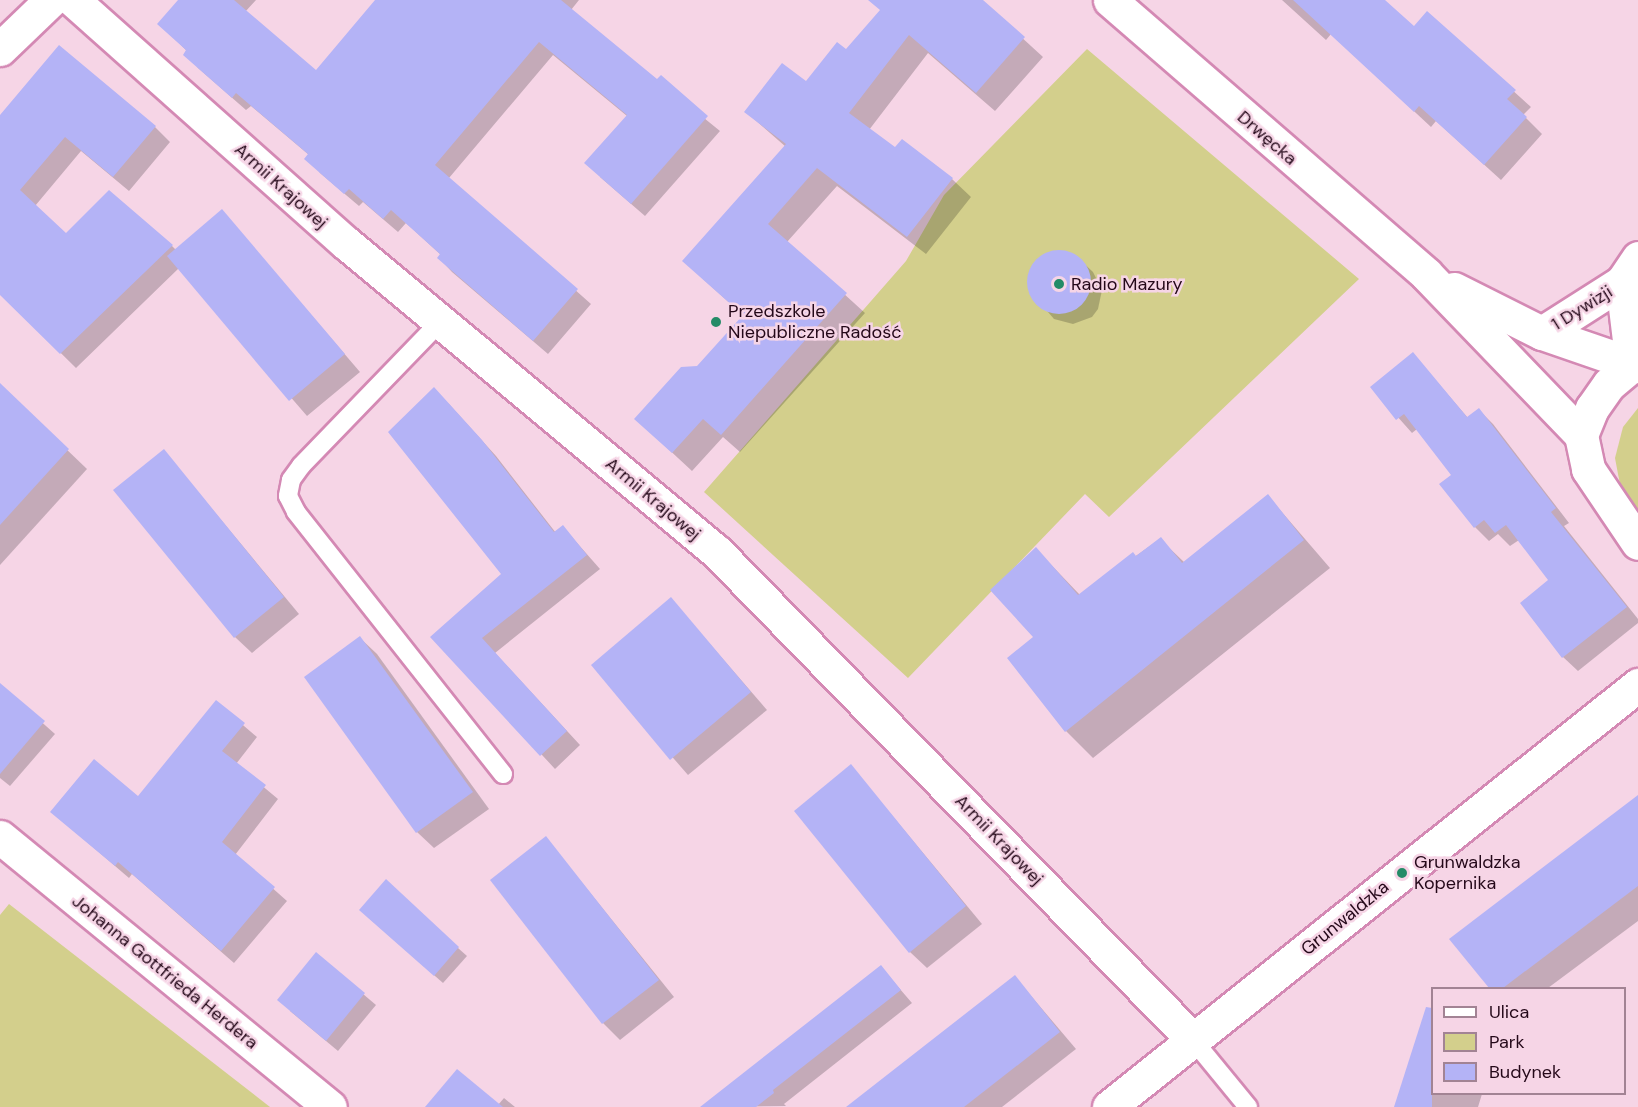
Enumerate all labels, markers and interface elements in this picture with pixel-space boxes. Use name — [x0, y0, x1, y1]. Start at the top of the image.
street label: Drwęcka — [1233, 106, 1301, 170]
street label: Armii Krajowej — [230, 139, 332, 233]
place label: Radio Mazury — [1071, 273, 1182, 295]
marker: Radio Mazury — [1052, 277, 1066, 291]
street label: 1 Dywizji — [1548, 281, 1616, 335]
place label: Przedszkole Niepubliczne Radość — [728, 301, 902, 344]
marker: Przedszkole Niepubliczne Radość — [709, 315, 723, 329]
street label: Armii Krajowej — [601, 453, 705, 545]
street label: Armii Krajowej — [950, 790, 1048, 890]
place label: Grunwaldzka Kopernika — [1414, 852, 1520, 894]
marker: Grunwaldzka Kopernika — [1395, 866, 1409, 880]
street label: Grunwaldzka — [1297, 876, 1393, 960]
street label: Johanna Gottfrieda Herdera — [68, 890, 262, 1054]
legend — [1431, 987, 1626, 1095]
text: Ulica — [1489, 1000, 1529, 1024]
text: Park — [1489, 1030, 1525, 1054]
text: Budynek — [1489, 1060, 1561, 1084]

